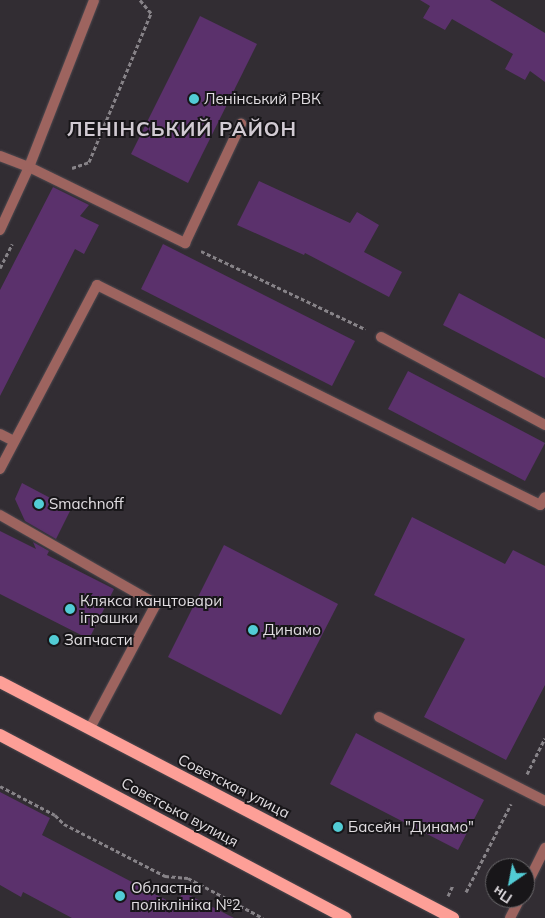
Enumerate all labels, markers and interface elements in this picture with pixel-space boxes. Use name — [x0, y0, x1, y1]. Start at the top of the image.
place label: Ленінський РВК — [204, 90, 321, 108]
marker: Ленінський РВК — [188, 93, 200, 105]
district label: ЛЕНІНСЬКИЙ РАЙОН — [65, 116, 299, 140]
place label: Smachnoff — [49, 495, 124, 513]
marker: Smachnoff — [33, 498, 45, 510]
place label: Клякса канцтовари іграшки — [80, 591, 222, 626]
marker: Клякса канцтовари іграшки — [64, 603, 76, 615]
place label: Динамо — [263, 621, 321, 639]
marker: Динамо — [247, 624, 259, 636]
place label: Запчасти — [64, 631, 133, 649]
marker: Запчасти — [48, 634, 60, 646]
street label: Советская улица — [175, 750, 293, 822]
street label: Совєтська вулиця — [118, 774, 242, 850]
place label: Басейн "Динамо" — [348, 818, 474, 836]
marker: Басейн "Динамо" — [332, 821, 344, 833]
north arrow — [485, 858, 535, 908]
place label: Областна поліклініка №2 — [131, 878, 241, 913]
text: Пн — [489, 882, 515, 908]
marker: Областна поліклініка №2 — [113, 889, 127, 903]

